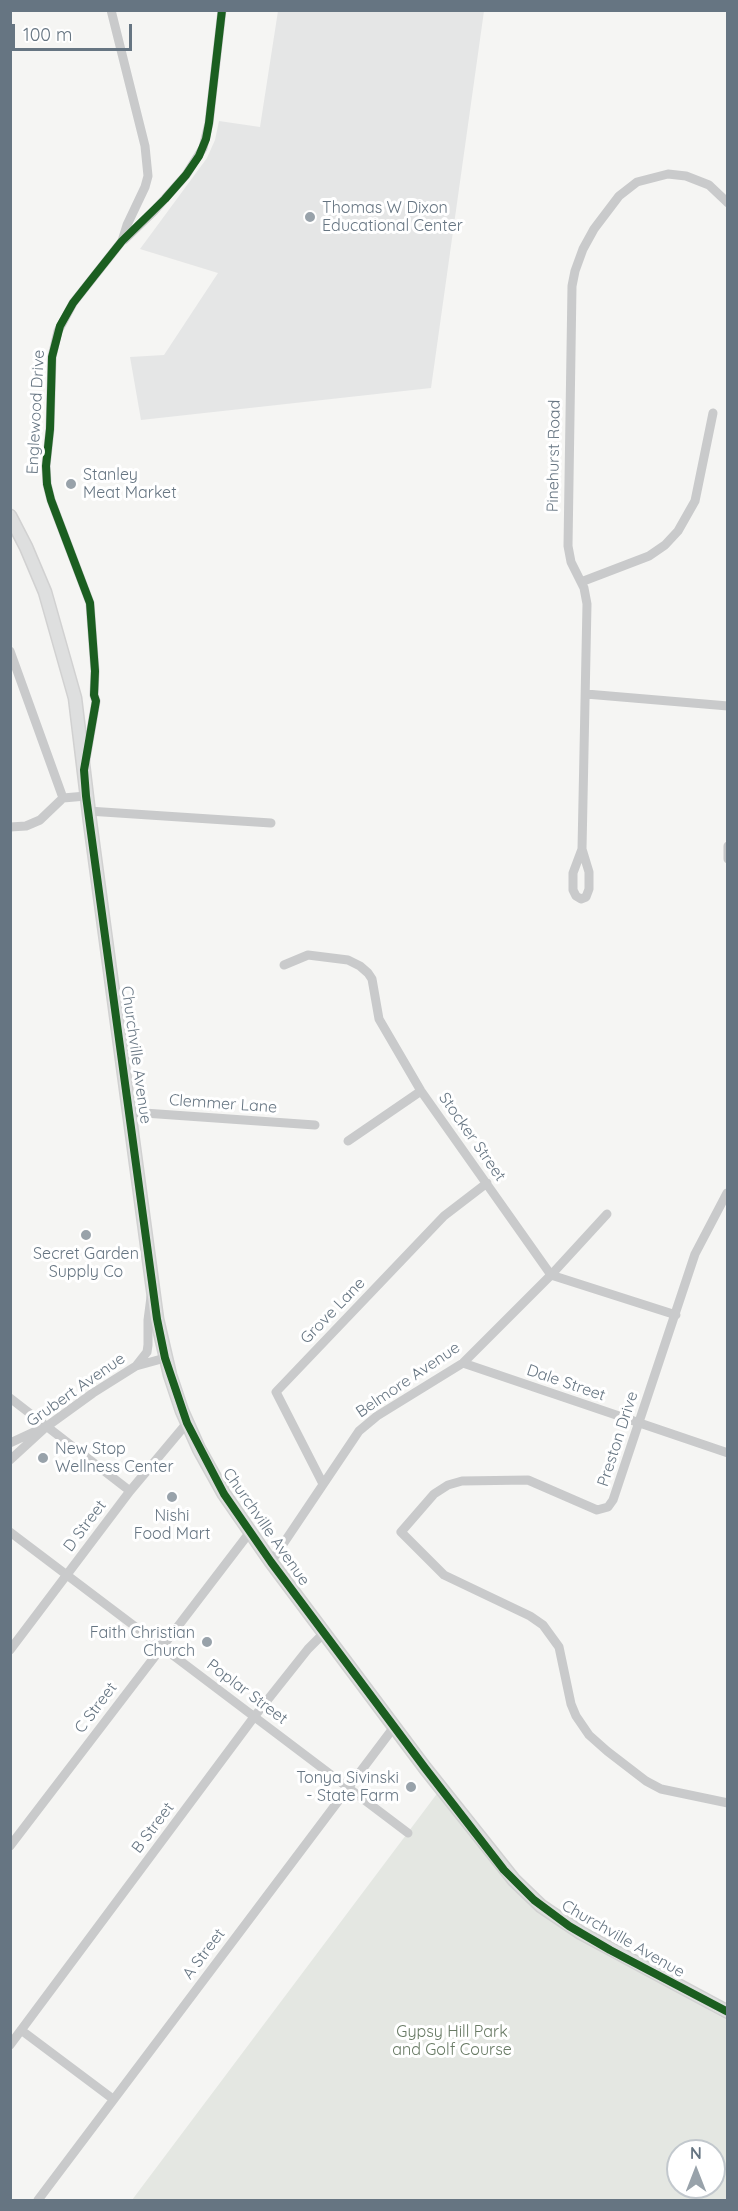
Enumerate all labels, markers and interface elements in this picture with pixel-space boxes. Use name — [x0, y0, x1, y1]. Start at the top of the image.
scale bar — [15, 12, 135, 50]
text: 100 m — [23, 23, 72, 46]
place label: Thomas W Dixon Educational Center — [322, 198, 463, 236]
marker: Thomas W Dixon Educational Center — [303, 210, 317, 224]
street label: Englewood Drive — [23, 349, 49, 475]
street label: Pinehurst Road — [543, 400, 565, 512]
place label: Stanley Meat Market — [83, 465, 177, 503]
marker: Stanley Meat Market — [64, 477, 78, 491]
street label: Churchville Avenue — [117, 985, 155, 1125]
street label: Stocker Street — [434, 1089, 510, 1185]
street label: Clemmer Lane — [168, 1091, 278, 1117]
marker: Secret Garden Supply Co — [79, 1228, 93, 1242]
place label: Secret Garden Supply Co — [33, 1244, 139, 1282]
street label: Grove Lane — [297, 1274, 369, 1348]
street label: Belmore Avenue — [352, 1338, 464, 1422]
street label: Grubert Avenue — [23, 1349, 129, 1431]
street label: Dale Street — [524, 1361, 608, 1405]
street label: Preston Drive — [594, 1389, 642, 1489]
place label: New Stop Wellness Center — [55, 1439, 174, 1477]
marker: New Stop Wellness Center — [36, 1451, 50, 1465]
street label: Churchville Avenue — [218, 1465, 314, 1589]
marker: Nishi Food Mart — [165, 1490, 179, 1504]
street label: D Street — [59, 1496, 111, 1556]
place label: Nishi Food Mart — [134, 1506, 210, 1544]
place label: Faith Christian Church — [90, 1623, 195, 1661]
marker: Faith Christian Church — [200, 1635, 214, 1649]
street label: Poplar Street — [203, 1655, 291, 1729]
street label: C Street — [71, 1679, 121, 1737]
place label: Tonya Sivinski - State Farm — [296, 1768, 399, 1806]
marker: Tonya Sivinski - State Farm — [404, 1780, 418, 1794]
street label: B Street — [128, 1799, 178, 1857]
street label: Churchville Avenue — [558, 1896, 688, 1982]
street label: A Street — [179, 1925, 229, 1983]
park label: Gypsy Hill Park and Golf Course — [392, 2022, 512, 2060]
north arrow — [666, 2139, 726, 2199]
text: N — [690, 2143, 702, 2163]

